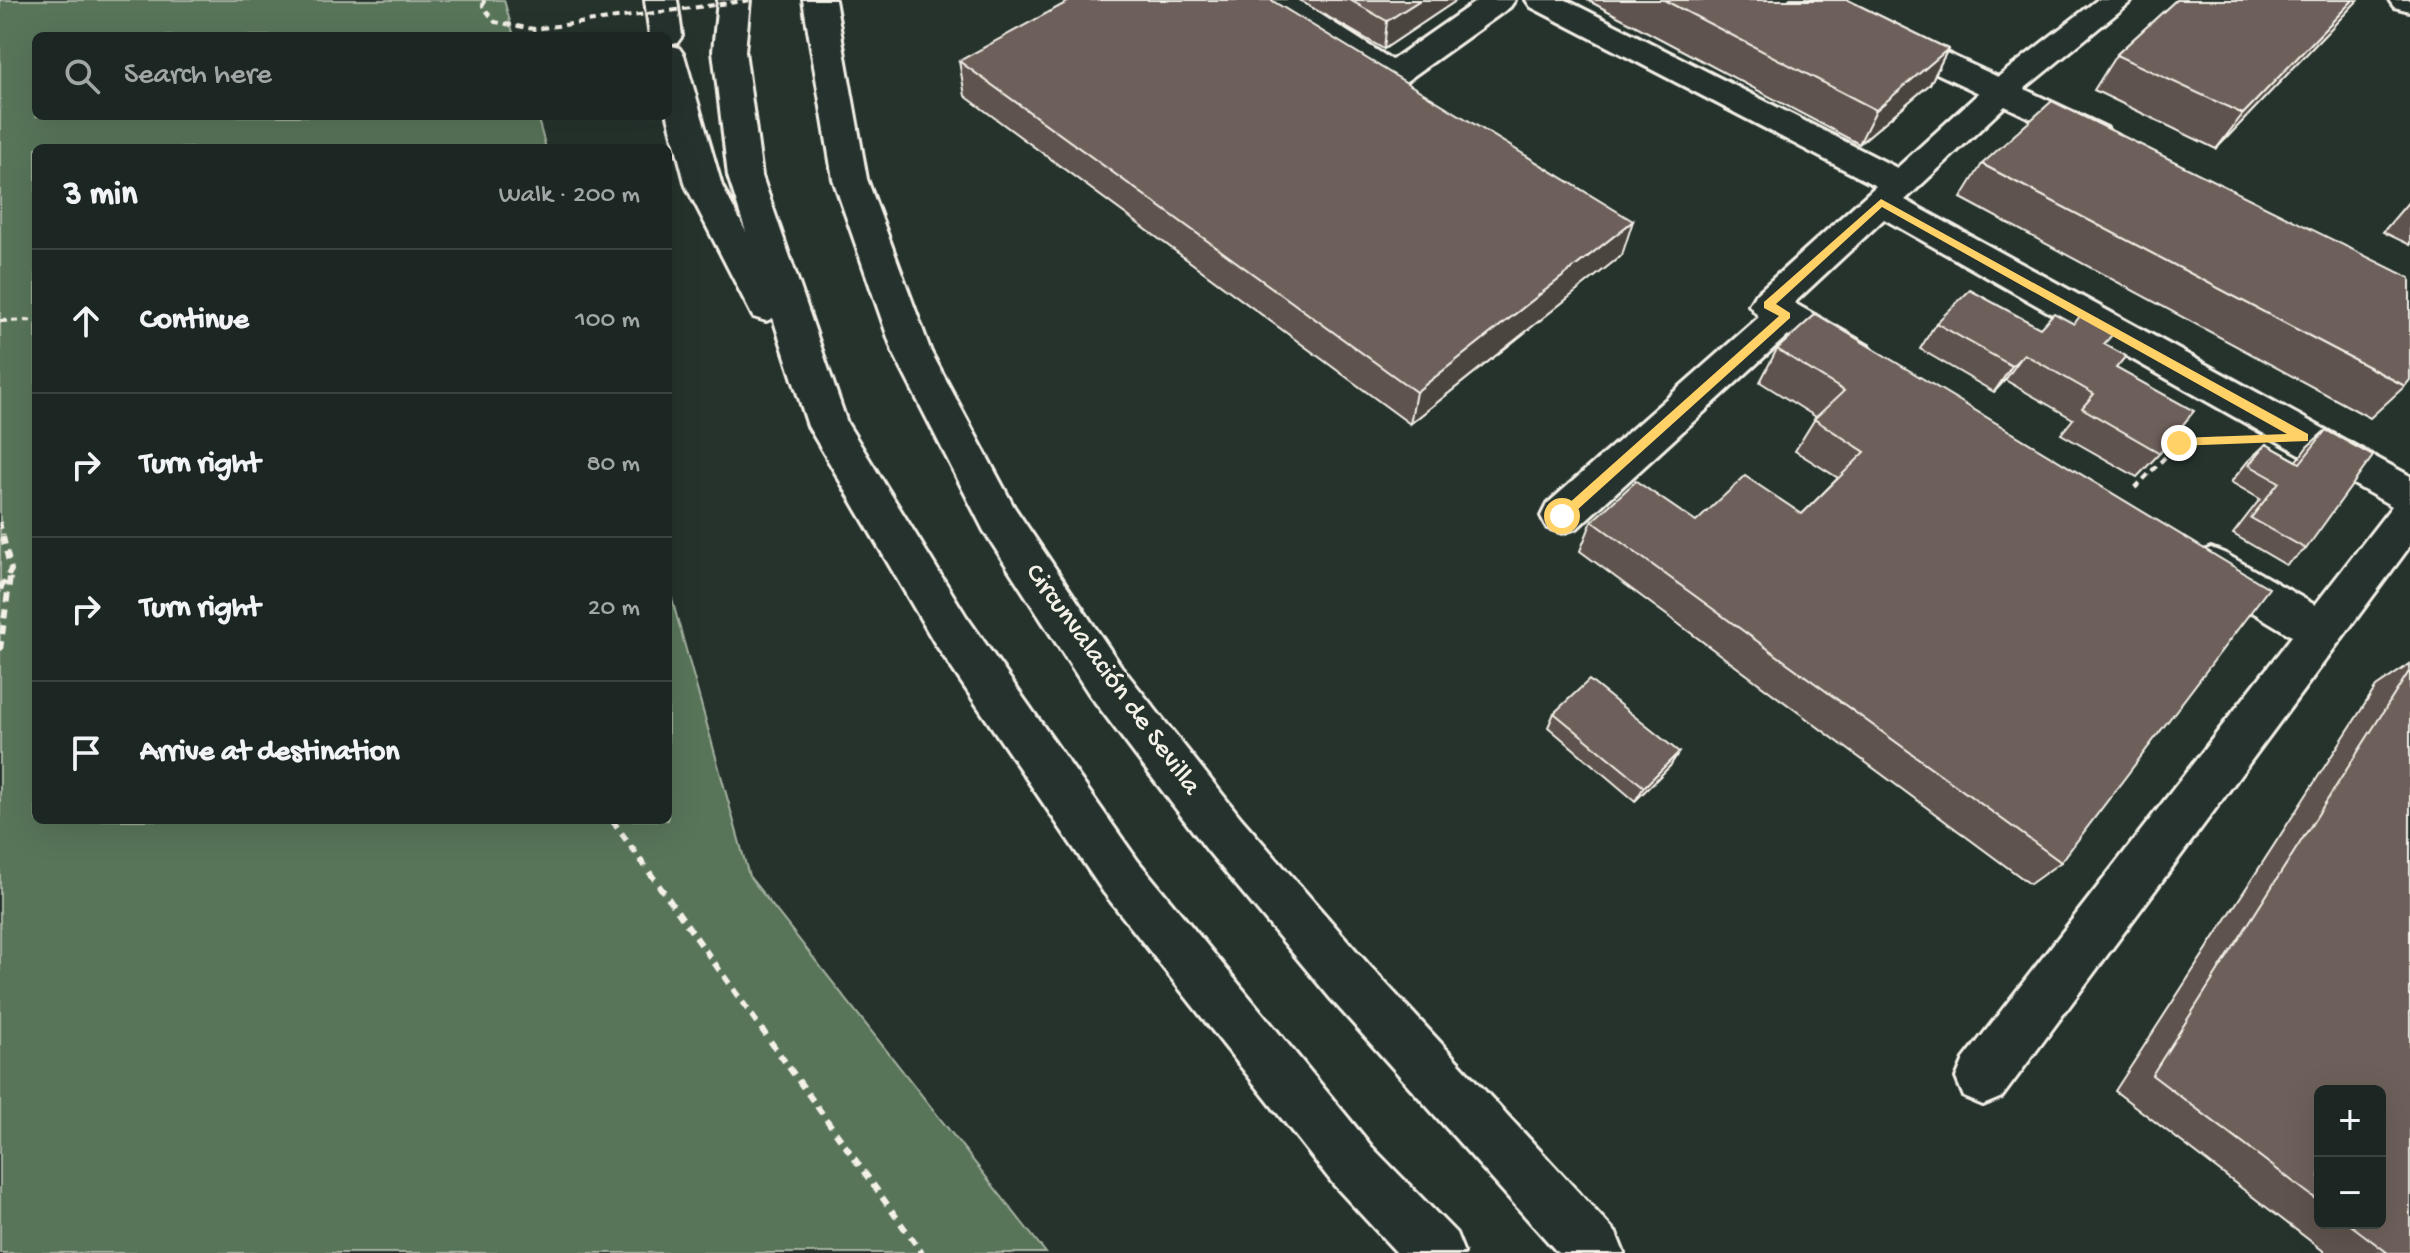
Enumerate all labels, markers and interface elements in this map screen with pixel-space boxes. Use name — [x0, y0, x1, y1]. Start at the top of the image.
search box — [32, 32, 672, 120]
icon: search — [60, 54, 104, 98]
text: Search here — [124, 59, 272, 94]
text: 3 min — [64, 176, 137, 216]
text: Walk · 200 m — [499, 181, 640, 212]
icon: ahead — [64, 299, 108, 343]
text: Continue — [140, 304, 249, 339]
text: 100 m — [575, 306, 640, 337]
route end — [2161, 425, 2197, 461]
icon: right — [64, 443, 108, 487]
text: Turn right — [140, 448, 260, 483]
text: 80 m — [586, 450, 640, 481]
route start — [1544, 498, 1580, 534]
street label: Circunvalación de Sevilla — [1017, 558, 1208, 803]
icon: right — [64, 587, 108, 631]
text: Turn right — [140, 592, 260, 627]
text: 20 m — [588, 594, 640, 625]
icon: arrive — [64, 731, 108, 775]
text: Arrive at destination — [140, 736, 400, 771]
map controls — [2314, 1085, 2386, 1229]
button: + — [2314, 1085, 2386, 1157]
button: − — [2314, 1157, 2386, 1229]

